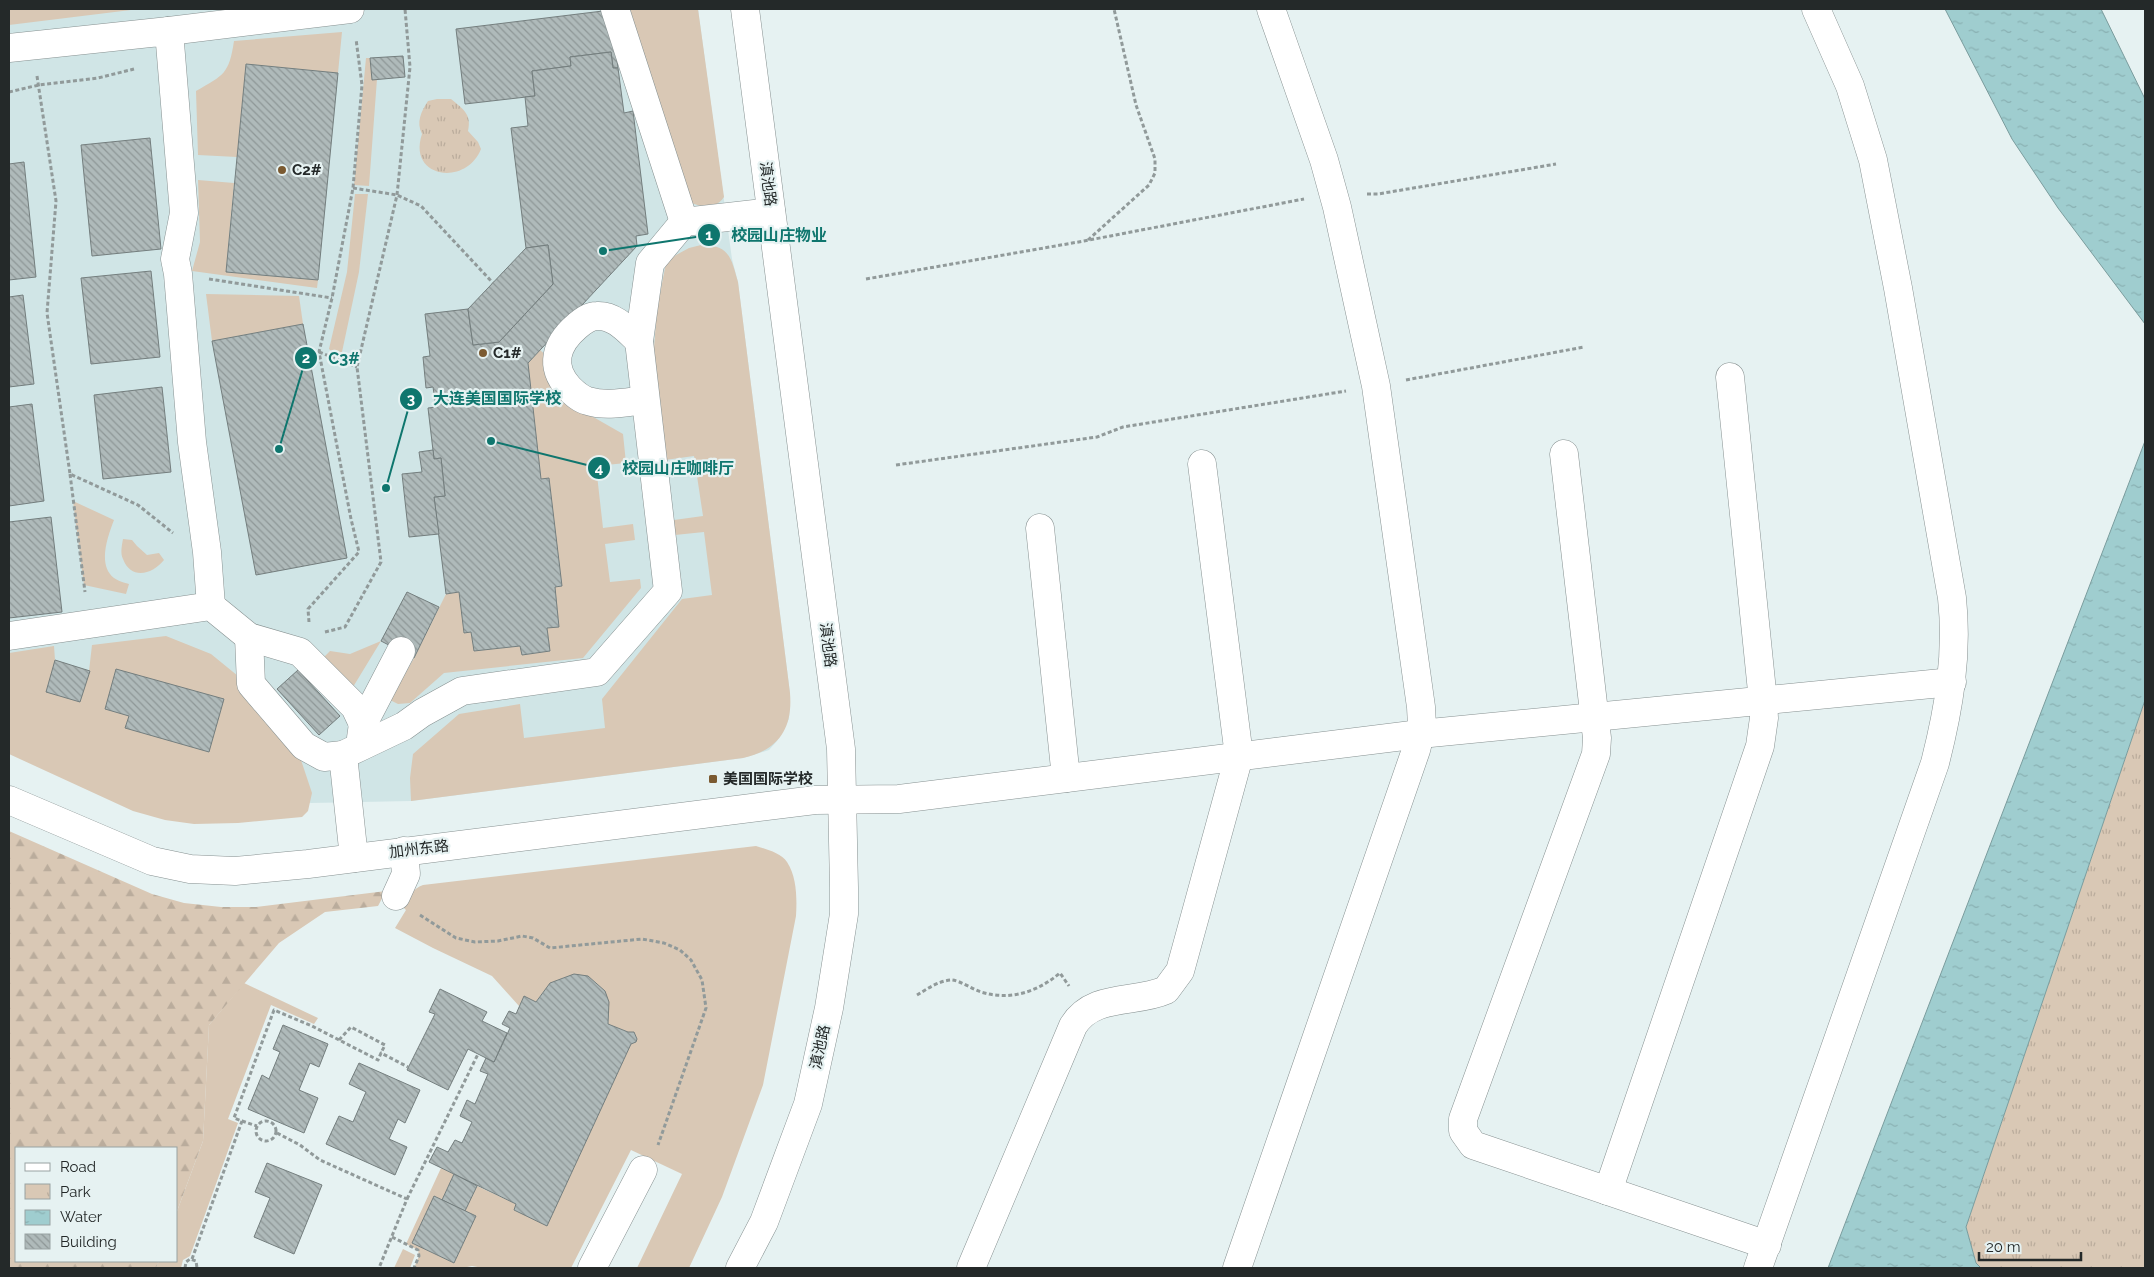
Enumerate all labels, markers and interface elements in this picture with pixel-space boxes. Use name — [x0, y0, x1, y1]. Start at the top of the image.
place label: C2# — [292, 161, 322, 179]
street label: 滇池路 — [756, 161, 780, 207]
marker: C2# — [276, 164, 288, 176]
callout: 校园山庄物业 — [696, 220, 837, 251]
text: 1 — [705, 226, 713, 244]
text: 校园山庄物业 — [731, 226, 827, 245]
callout: C3# — [293, 343, 370, 374]
place label: C1# — [493, 344, 522, 362]
marker: C1# — [477, 347, 489, 359]
text: 2 — [302, 349, 310, 367]
text: C3# — [328, 349, 360, 368]
callout: 大连美国国际学校 — [398, 383, 571, 414]
text: 大连美国国际学校 — [433, 389, 562, 408]
text: 3 — [407, 390, 415, 408]
callout: 校园山庄咖啡厅 — [587, 452, 744, 483]
text: 4 — [595, 459, 604, 477]
text: 校园山庄咖啡厅 — [622, 459, 734, 478]
street label: 滇池路 — [816, 622, 840, 668]
place label: 美国国际学校 — [723, 770, 813, 788]
marker: 美国国际学校 — [707, 773, 719, 785]
street label: 加州东路 — [388, 836, 450, 862]
street label: 滇池路 — [807, 1023, 833, 1071]
legend — [15, 1147, 178, 1262]
text: Road — [60, 1158, 96, 1176]
text: Park — [60, 1183, 91, 1201]
text: Water — [60, 1208, 103, 1226]
scale bar — [1979, 1230, 2082, 1262]
text: Building — [60, 1233, 117, 1251]
text: 20 m — [1986, 1238, 2021, 1256]

